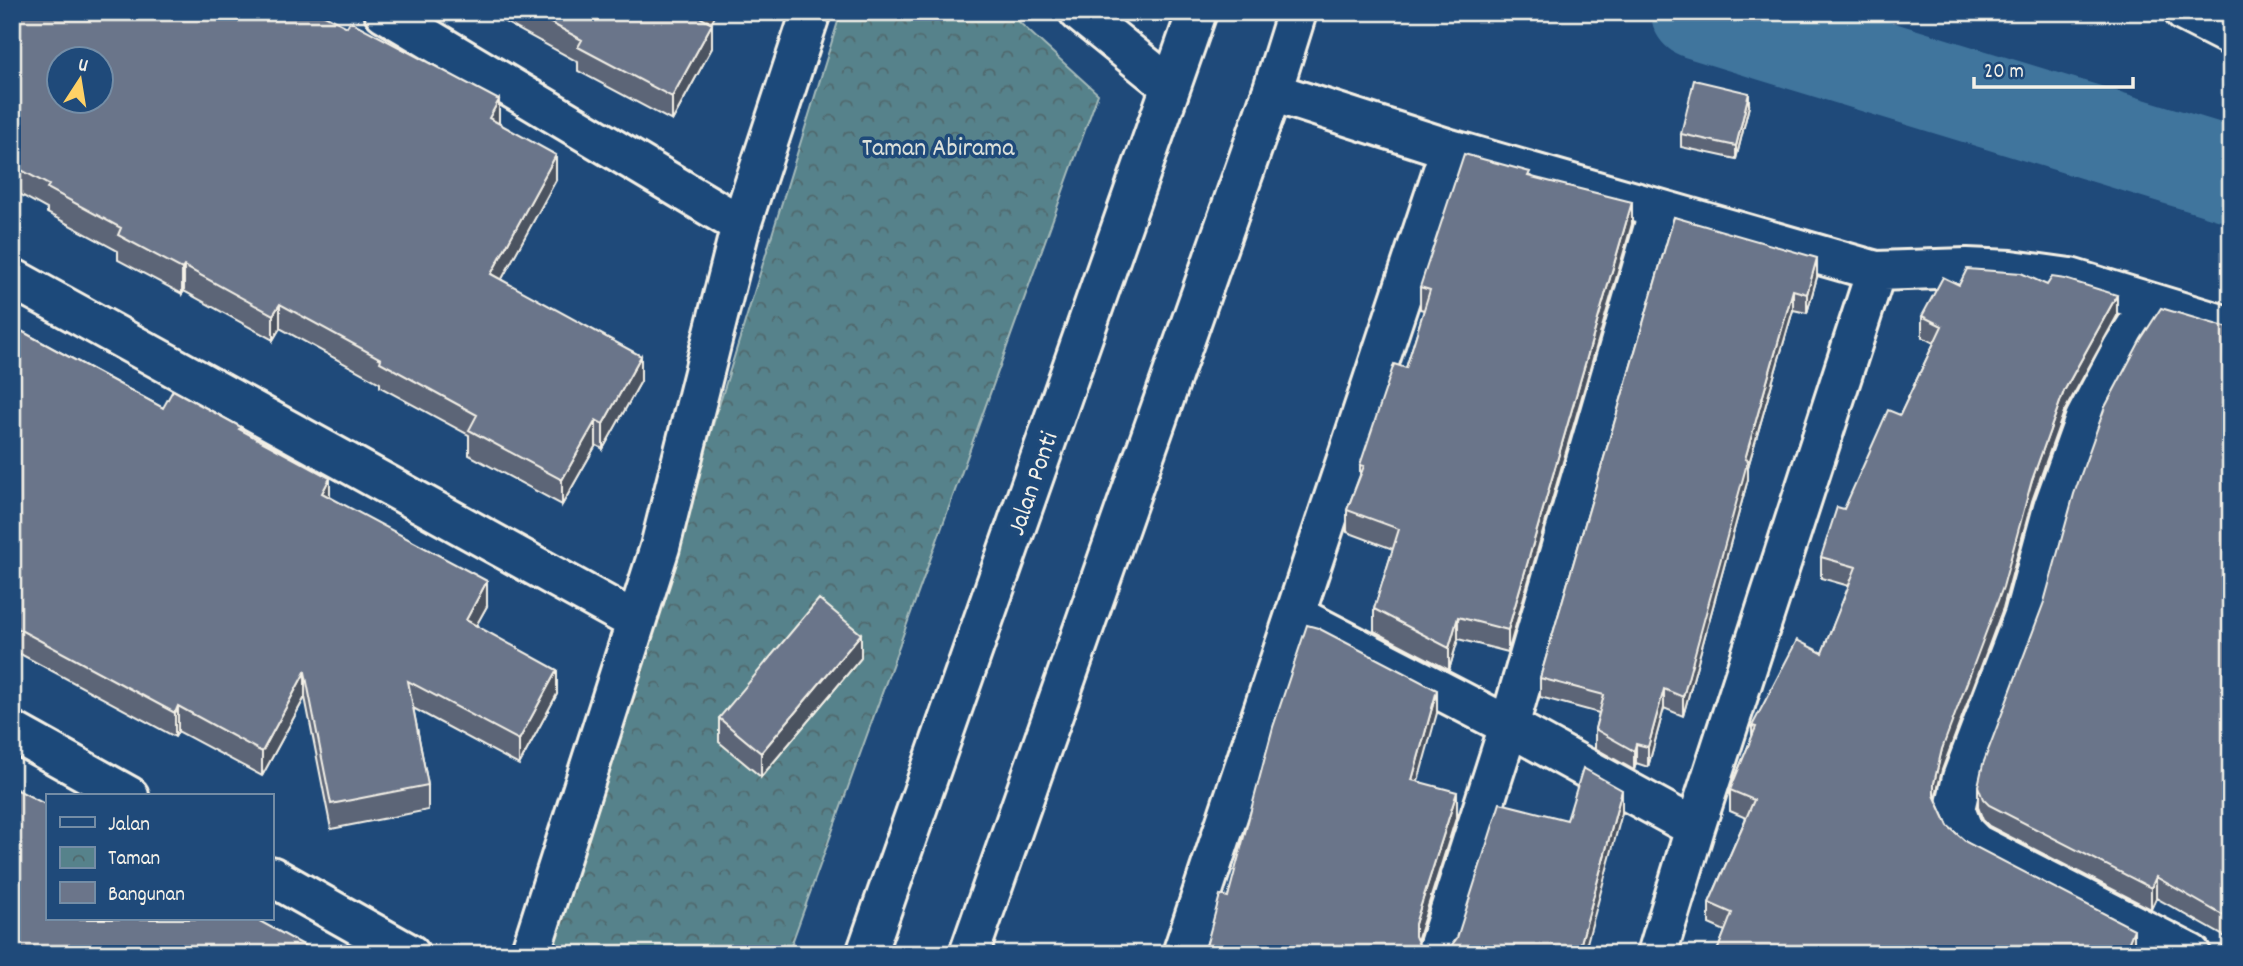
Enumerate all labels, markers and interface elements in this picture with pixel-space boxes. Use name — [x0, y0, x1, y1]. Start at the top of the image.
north arrow — [46, 46, 116, 116]
scale bar — [1974, 46, 2133, 90]
text: U — [76, 53, 90, 81]
text: 20 m — [1984, 58, 2024, 88]
park label: Taman Abirama — [862, 131, 1015, 168]
street label: Jalan Ponti — [999, 427, 1069, 541]
legend — [46, 794, 273, 920]
text: Jalan — [108, 811, 150, 841]
text: Taman — [108, 845, 160, 875]
text: Bangunan — [108, 881, 185, 911]

